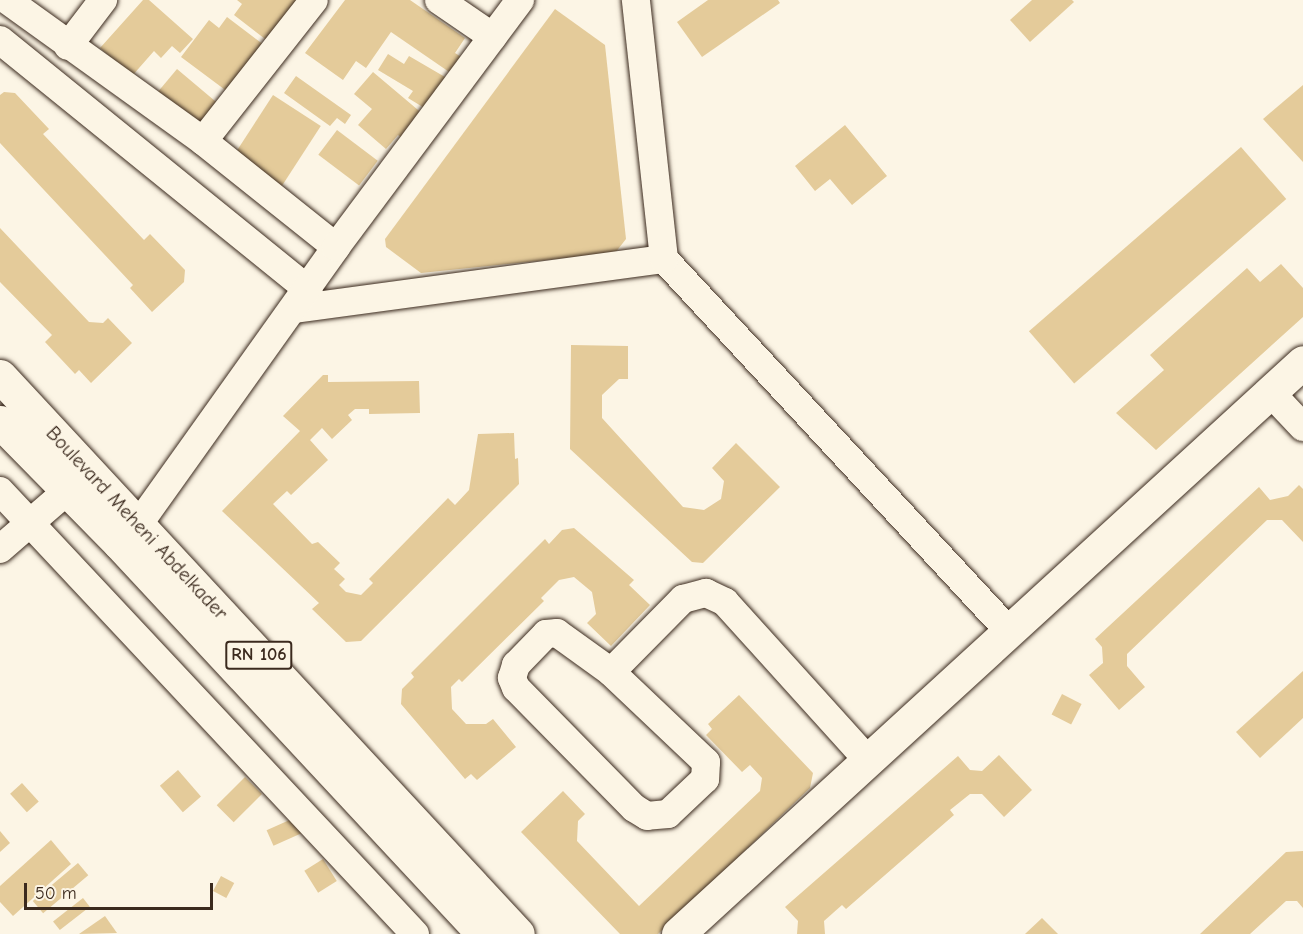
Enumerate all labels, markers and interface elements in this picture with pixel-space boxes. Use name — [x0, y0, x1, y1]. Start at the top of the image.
street label: Boulevard Meheni Abdelkader — [41, 421, 233, 625]
road number: RN 106 — [224, 640, 294, 670]
scale bar — [27, 871, 216, 909]
text: 50 m — [35, 883, 77, 904]

